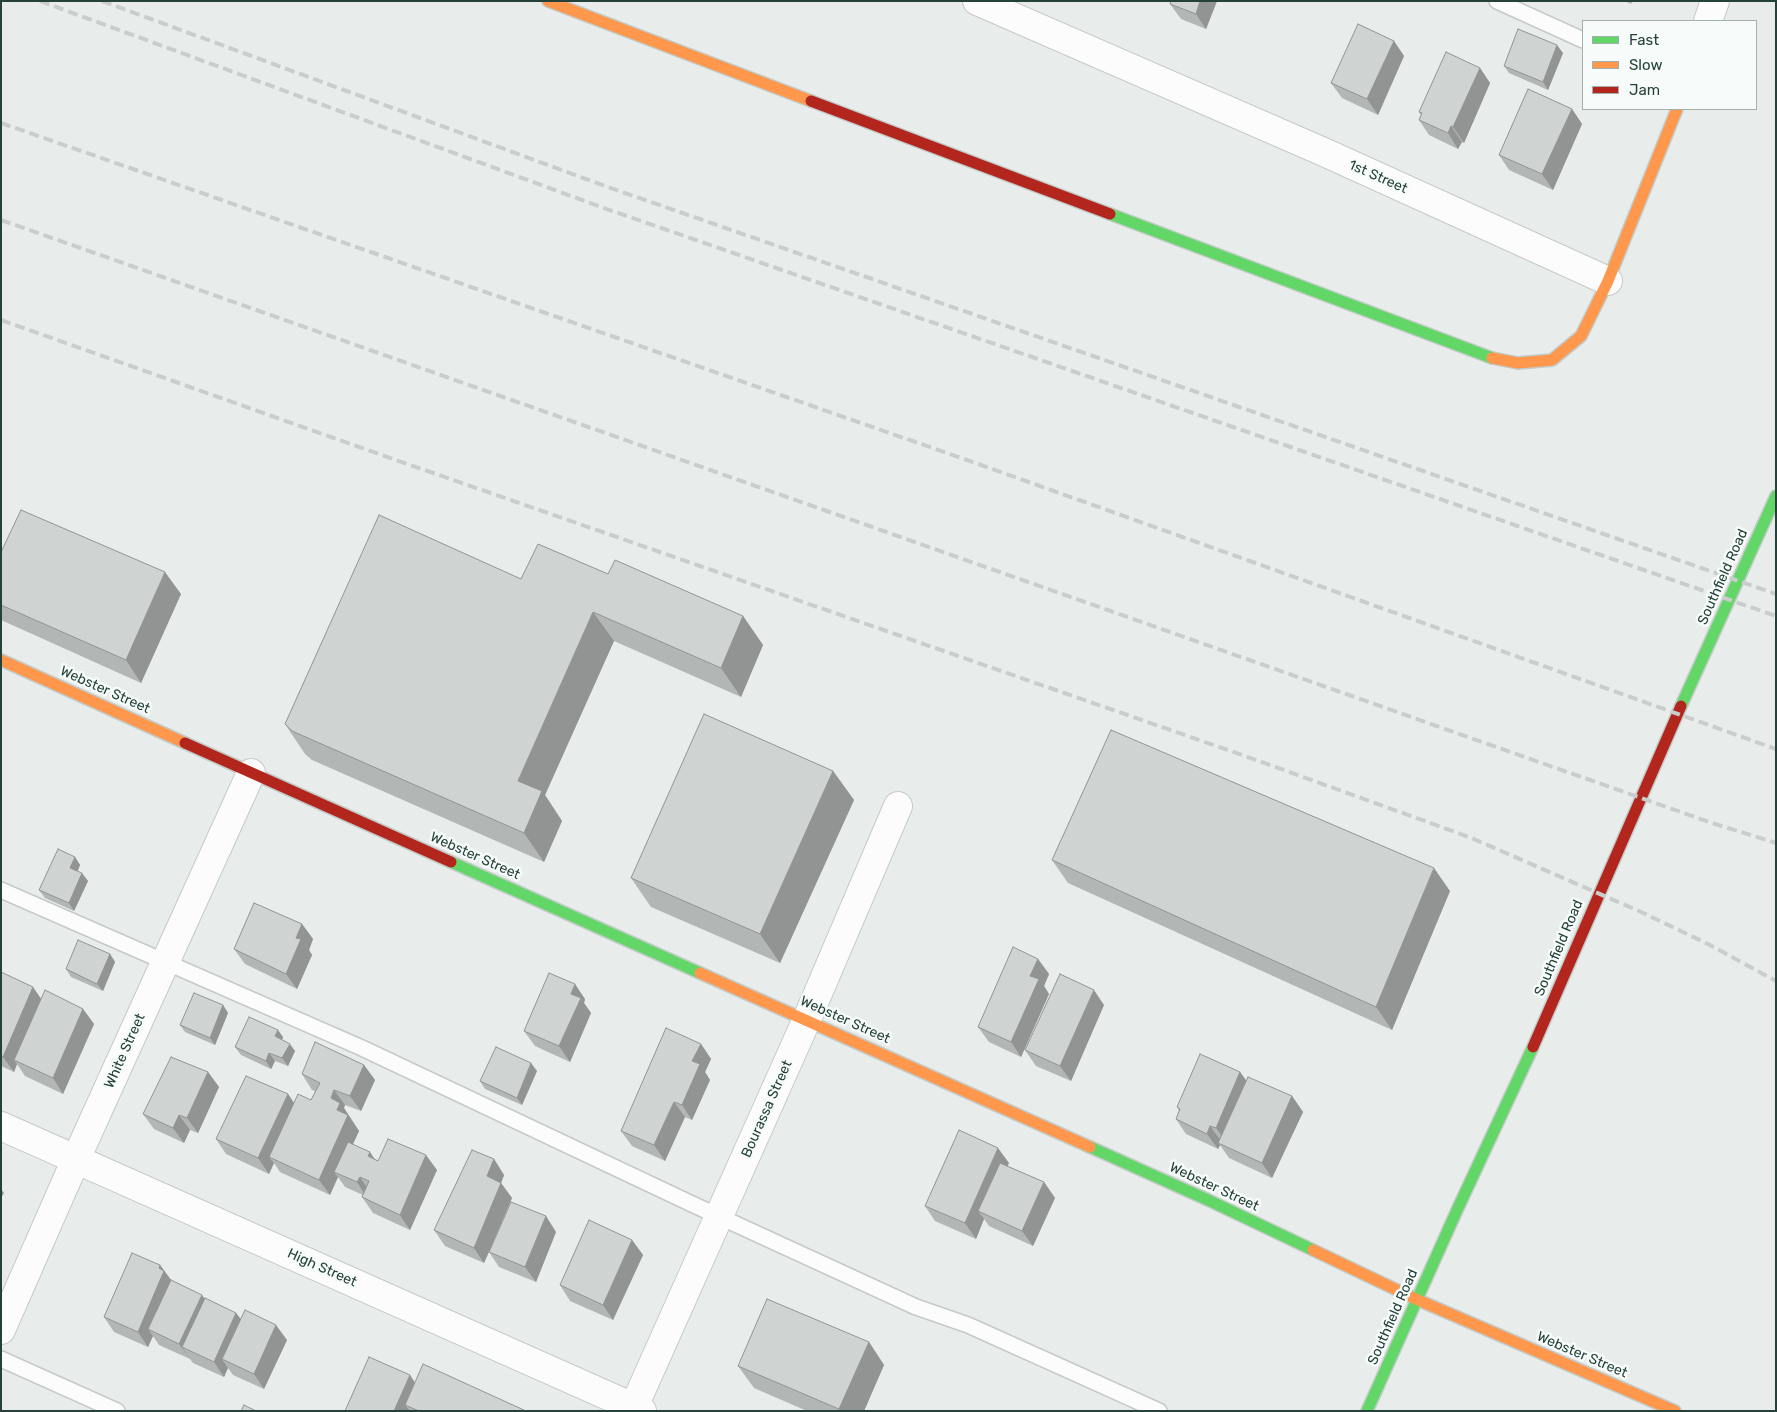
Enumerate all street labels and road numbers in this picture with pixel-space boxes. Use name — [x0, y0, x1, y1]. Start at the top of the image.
street label: 1st Street — [1346, 157, 1410, 197]
street label: Southfield Road — [1694, 527, 1752, 627]
street label: Webster Street — [57, 663, 153, 717]
street label: Webster Street — [427, 829, 523, 883]
street label: Southfield Road — [1531, 897, 1587, 999]
street label: Webster Street — [797, 993, 893, 1047]
street label: White Street — [101, 1011, 149, 1091]
street label: Bourassa Street — [738, 1058, 796, 1160]
street label: Webster Street — [1167, 1159, 1261, 1215]
street label: High Street — [285, 1245, 359, 1291]
street label: Southfield Road — [1364, 1267, 1422, 1367]
street label: Webster Street — [1534, 1328, 1630, 1382]

